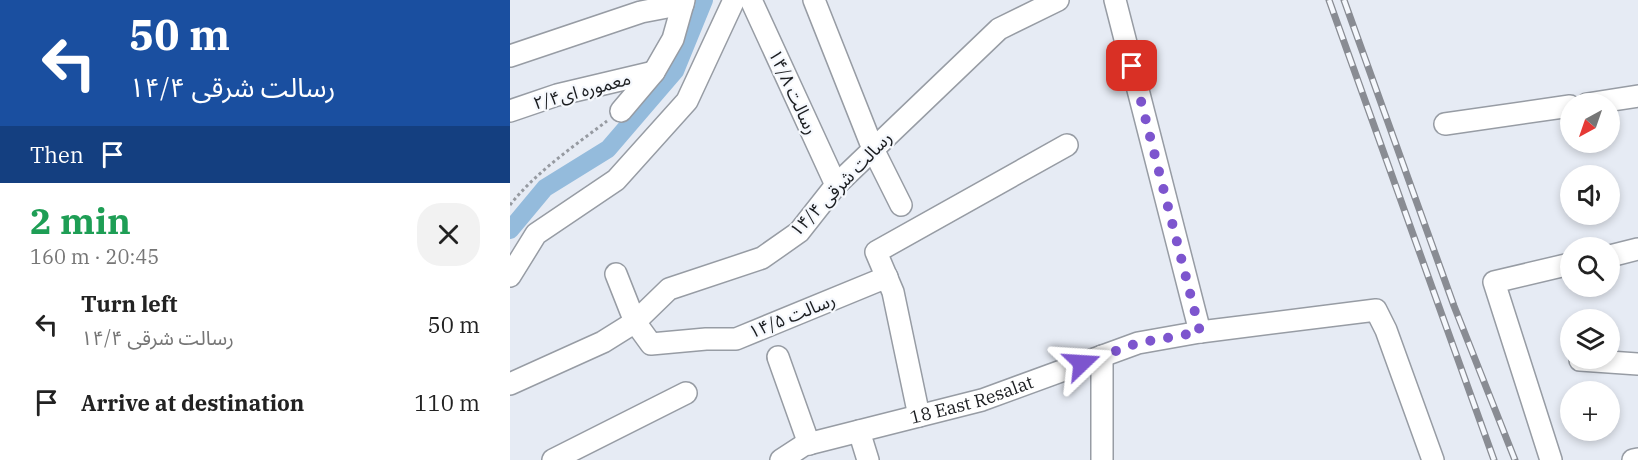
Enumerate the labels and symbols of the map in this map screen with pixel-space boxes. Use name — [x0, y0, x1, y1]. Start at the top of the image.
pin — [1106, 40, 1157, 91]
street label: رسالت ۱۴/۸ — [764, 45, 823, 138]
street label: معموره ای۲/۴ — [530, 66, 633, 115]
north arrow — [1560, 93, 1620, 153]
street label: رسالت شرقی ۱۴/۴ — [785, 126, 897, 241]
street label: رسالت ۱۴/۵ — [745, 288, 839, 343]
position arrow — [1050, 331, 1114, 395]
street label: 18 East Resalat — [907, 370, 1036, 429]

